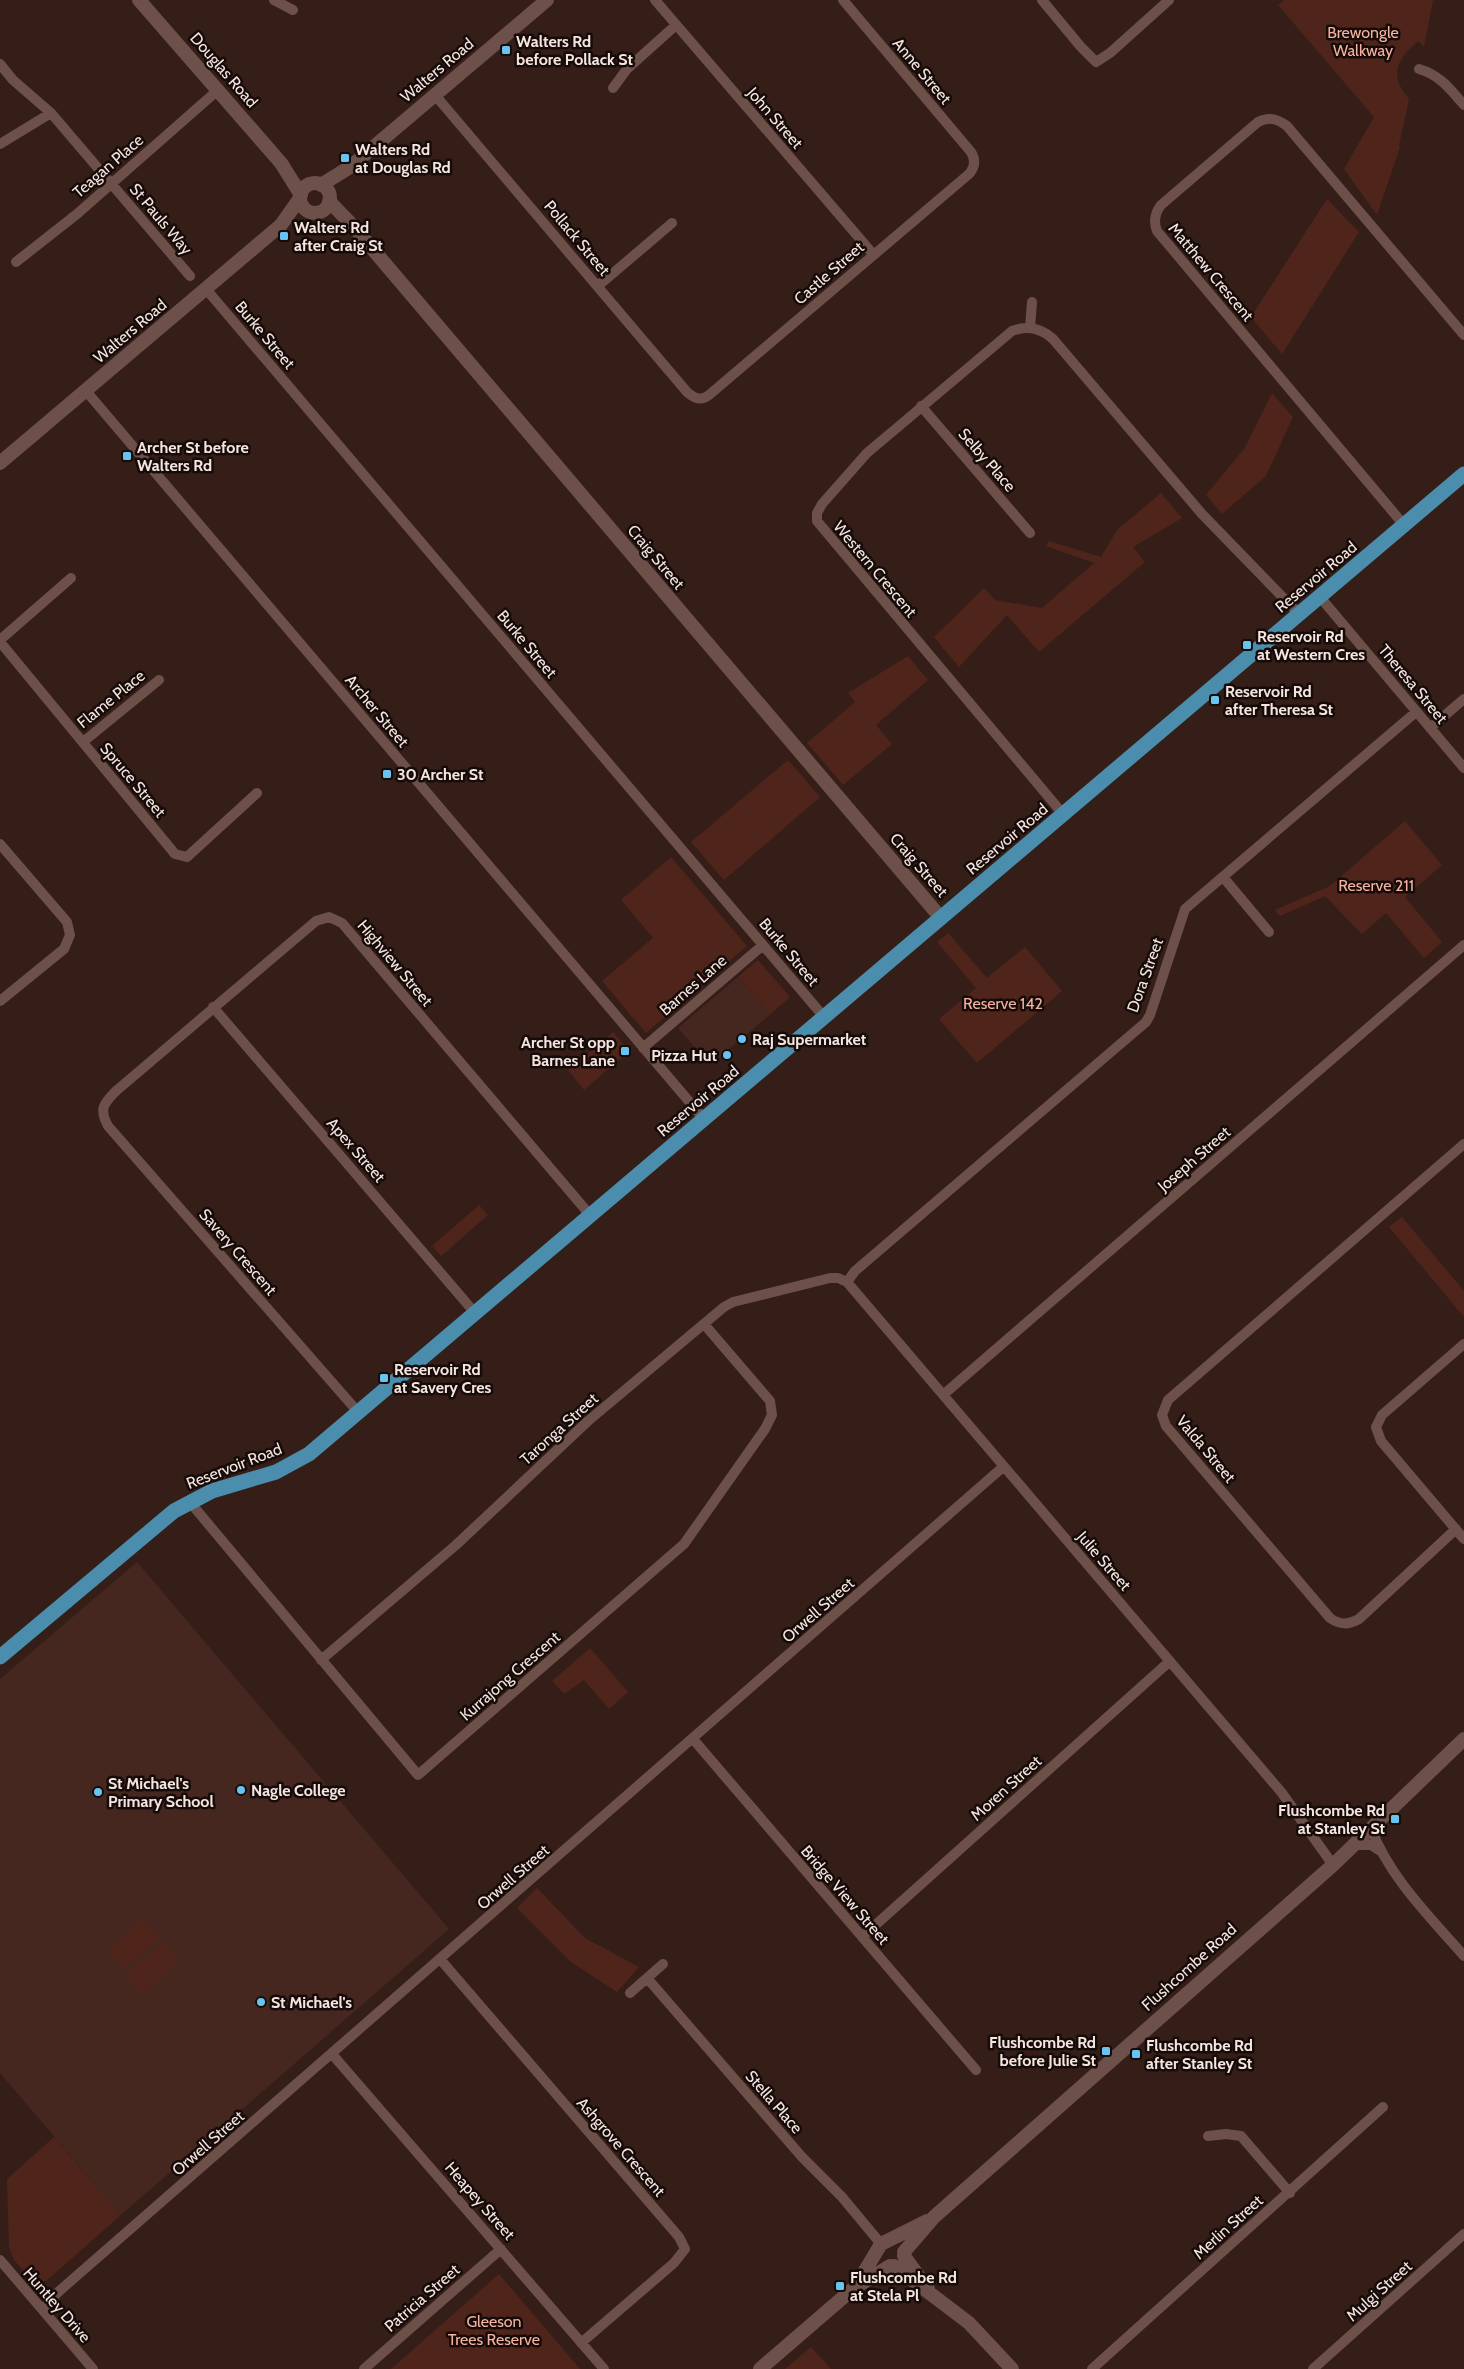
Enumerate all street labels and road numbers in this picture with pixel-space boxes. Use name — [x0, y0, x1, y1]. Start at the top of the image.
street label: Douglas Road — [186, 29, 262, 111]
street label: Walters Road — [397, 34, 477, 106]
street label: Anne Street — [889, 34, 956, 108]
street label: John Street — [743, 83, 807, 153]
street label: Teagan Place — [69, 130, 147, 202]
street label: St Pauls Way — [126, 180, 196, 258]
street label: Pollack Street — [540, 197, 614, 280]
street label: Matthew Crescent — [1164, 219, 1258, 325]
street label: Castle Street — [790, 237, 868, 308]
street label: Walters Road — [90, 295, 170, 367]
street label: Burke Street — [231, 297, 299, 373]
street label: Selby Place — [954, 424, 1020, 496]
street label: Western Crescent — [829, 517, 921, 621]
street label: Craig Street — [624, 521, 689, 594]
street label: Reservoir Road — [1271, 537, 1361, 617]
street label: Burke Street — [493, 606, 561, 682]
street label: Theresa Street — [1374, 641, 1452, 728]
street label: Flame Place — [73, 666, 149, 732]
street label: Archer Street — [341, 671, 413, 752]
street label: Spruce Street — [96, 739, 170, 822]
street label: Reservoir Road — [962, 799, 1052, 879]
street label: Craig Street — [886, 829, 952, 901]
street label: Burke Street — [755, 914, 823, 990]
street label: Highview Street — [353, 916, 437, 1010]
street label: Dora Street — [1123, 935, 1167, 1015]
street label: Barnes Lane — [656, 951, 730, 1019]
street label: Reservoir Road — [653, 1061, 743, 1141]
street label: Apex Street — [323, 1114, 390, 1187]
street label: Joseph Street — [1153, 1122, 1235, 1196]
street label: Savery Crescent — [195, 1205, 281, 1300]
street label: Taronga Street — [516, 1389, 602, 1469]
street label: Valda Street — [1172, 1412, 1240, 1487]
street label: Reservoir Road — [184, 1439, 284, 1493]
street label: Julie Street — [1072, 1527, 1135, 1595]
street label: Orwell Street — [778, 1573, 858, 1646]
street label: Kurrajong Crescent — [456, 1627, 564, 1725]
street label: Moren Street — [967, 1751, 1046, 1825]
street label: Orwell Street — [473, 1840, 553, 1913]
street label: Bridge View Street — [797, 1842, 894, 1949]
street label: Flushcombe Road — [1138, 1919, 1240, 2015]
street label: Stella Place — [741, 2067, 807, 2137]
street label: Ashgrove Crescent — [573, 2094, 670, 2201]
street label: Orwell Street — [168, 2106, 248, 2179]
street label: Heapey Street — [441, 2158, 519, 2244]
street label: Merlin Street — [1189, 2190, 1267, 2263]
street label: Mulgi Street — [1342, 2256, 1416, 2325]
street label: Patricia Street — [381, 2260, 464, 2336]
street label: Huntley Drive — [19, 2264, 95, 2346]

